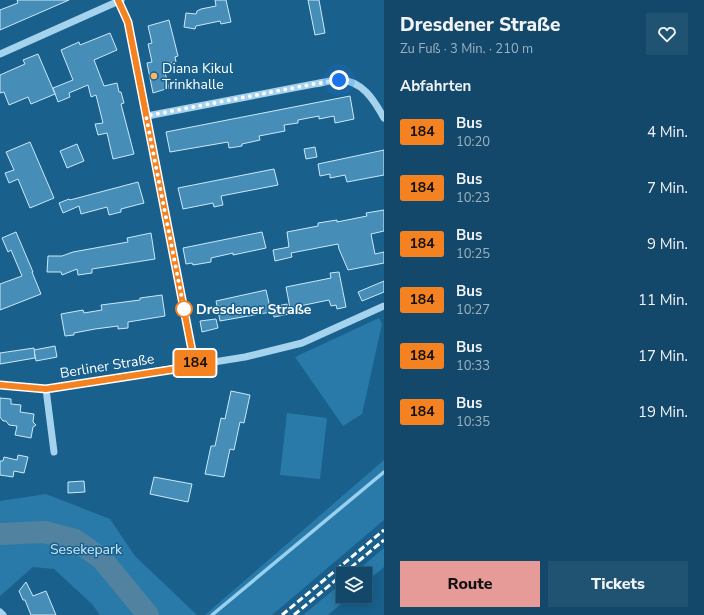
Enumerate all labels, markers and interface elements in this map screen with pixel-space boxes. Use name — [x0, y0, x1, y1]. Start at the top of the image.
text: Dresdener Straße — [400, 12, 560, 38]
button: heart — [646, 13, 688, 55]
text: Zu Fuß · 3 Min. · 210 m — [400, 40, 533, 58]
place label: Diana Kikul Trinkhalle — [162, 59, 234, 94]
your location — [329, 70, 349, 90]
marker: Diana Kikul Trinkhalle — [149, 71, 159, 81]
text: Abfahrten — [400, 76, 471, 96]
text: Bus — [456, 113, 482, 133]
text: 184 — [409, 122, 435, 141]
text: 4 Min. — [647, 122, 688, 142]
text: 10:20 — [456, 133, 490, 151]
text: Bus — [456, 169, 482, 189]
text: 184 — [409, 178, 435, 197]
text: 7 Min. — [647, 178, 688, 198]
text: 10:23 — [456, 189, 490, 207]
text: Bus — [456, 225, 482, 245]
text: 184 — [409, 234, 435, 253]
text: 9 Min. — [647, 234, 688, 254]
text: 10:25 — [456, 245, 490, 263]
text: Bus — [456, 281, 482, 301]
text: 184 — [409, 290, 435, 309]
text: 11 Min. — [638, 290, 688, 310]
marker: Dresdener Straße — [175, 300, 193, 318]
place label: Dresdener Straße — [196, 300, 312, 319]
text: 10:27 — [456, 301, 490, 319]
text: Bus — [456, 337, 482, 357]
text: 184 — [409, 346, 435, 365]
text: 17 Min. — [638, 346, 688, 366]
street label: Berliner Straße — [58, 349, 156, 383]
line badge: 184 — [172, 350, 218, 376]
text: 184 — [182, 353, 208, 372]
text: 10:33 — [456, 357, 490, 375]
text: Bus — [456, 393, 482, 413]
text: 184 — [409, 402, 435, 421]
text: 19 Min. — [638, 402, 688, 422]
text: 10:35 — [456, 413, 490, 431]
park label: Sesekepark — [50, 540, 123, 559]
button: Route — [400, 561, 540, 607]
button: Tickets — [548, 561, 688, 607]
map controls — [336, 567, 372, 603]
button: layers — [336, 567, 372, 603]

